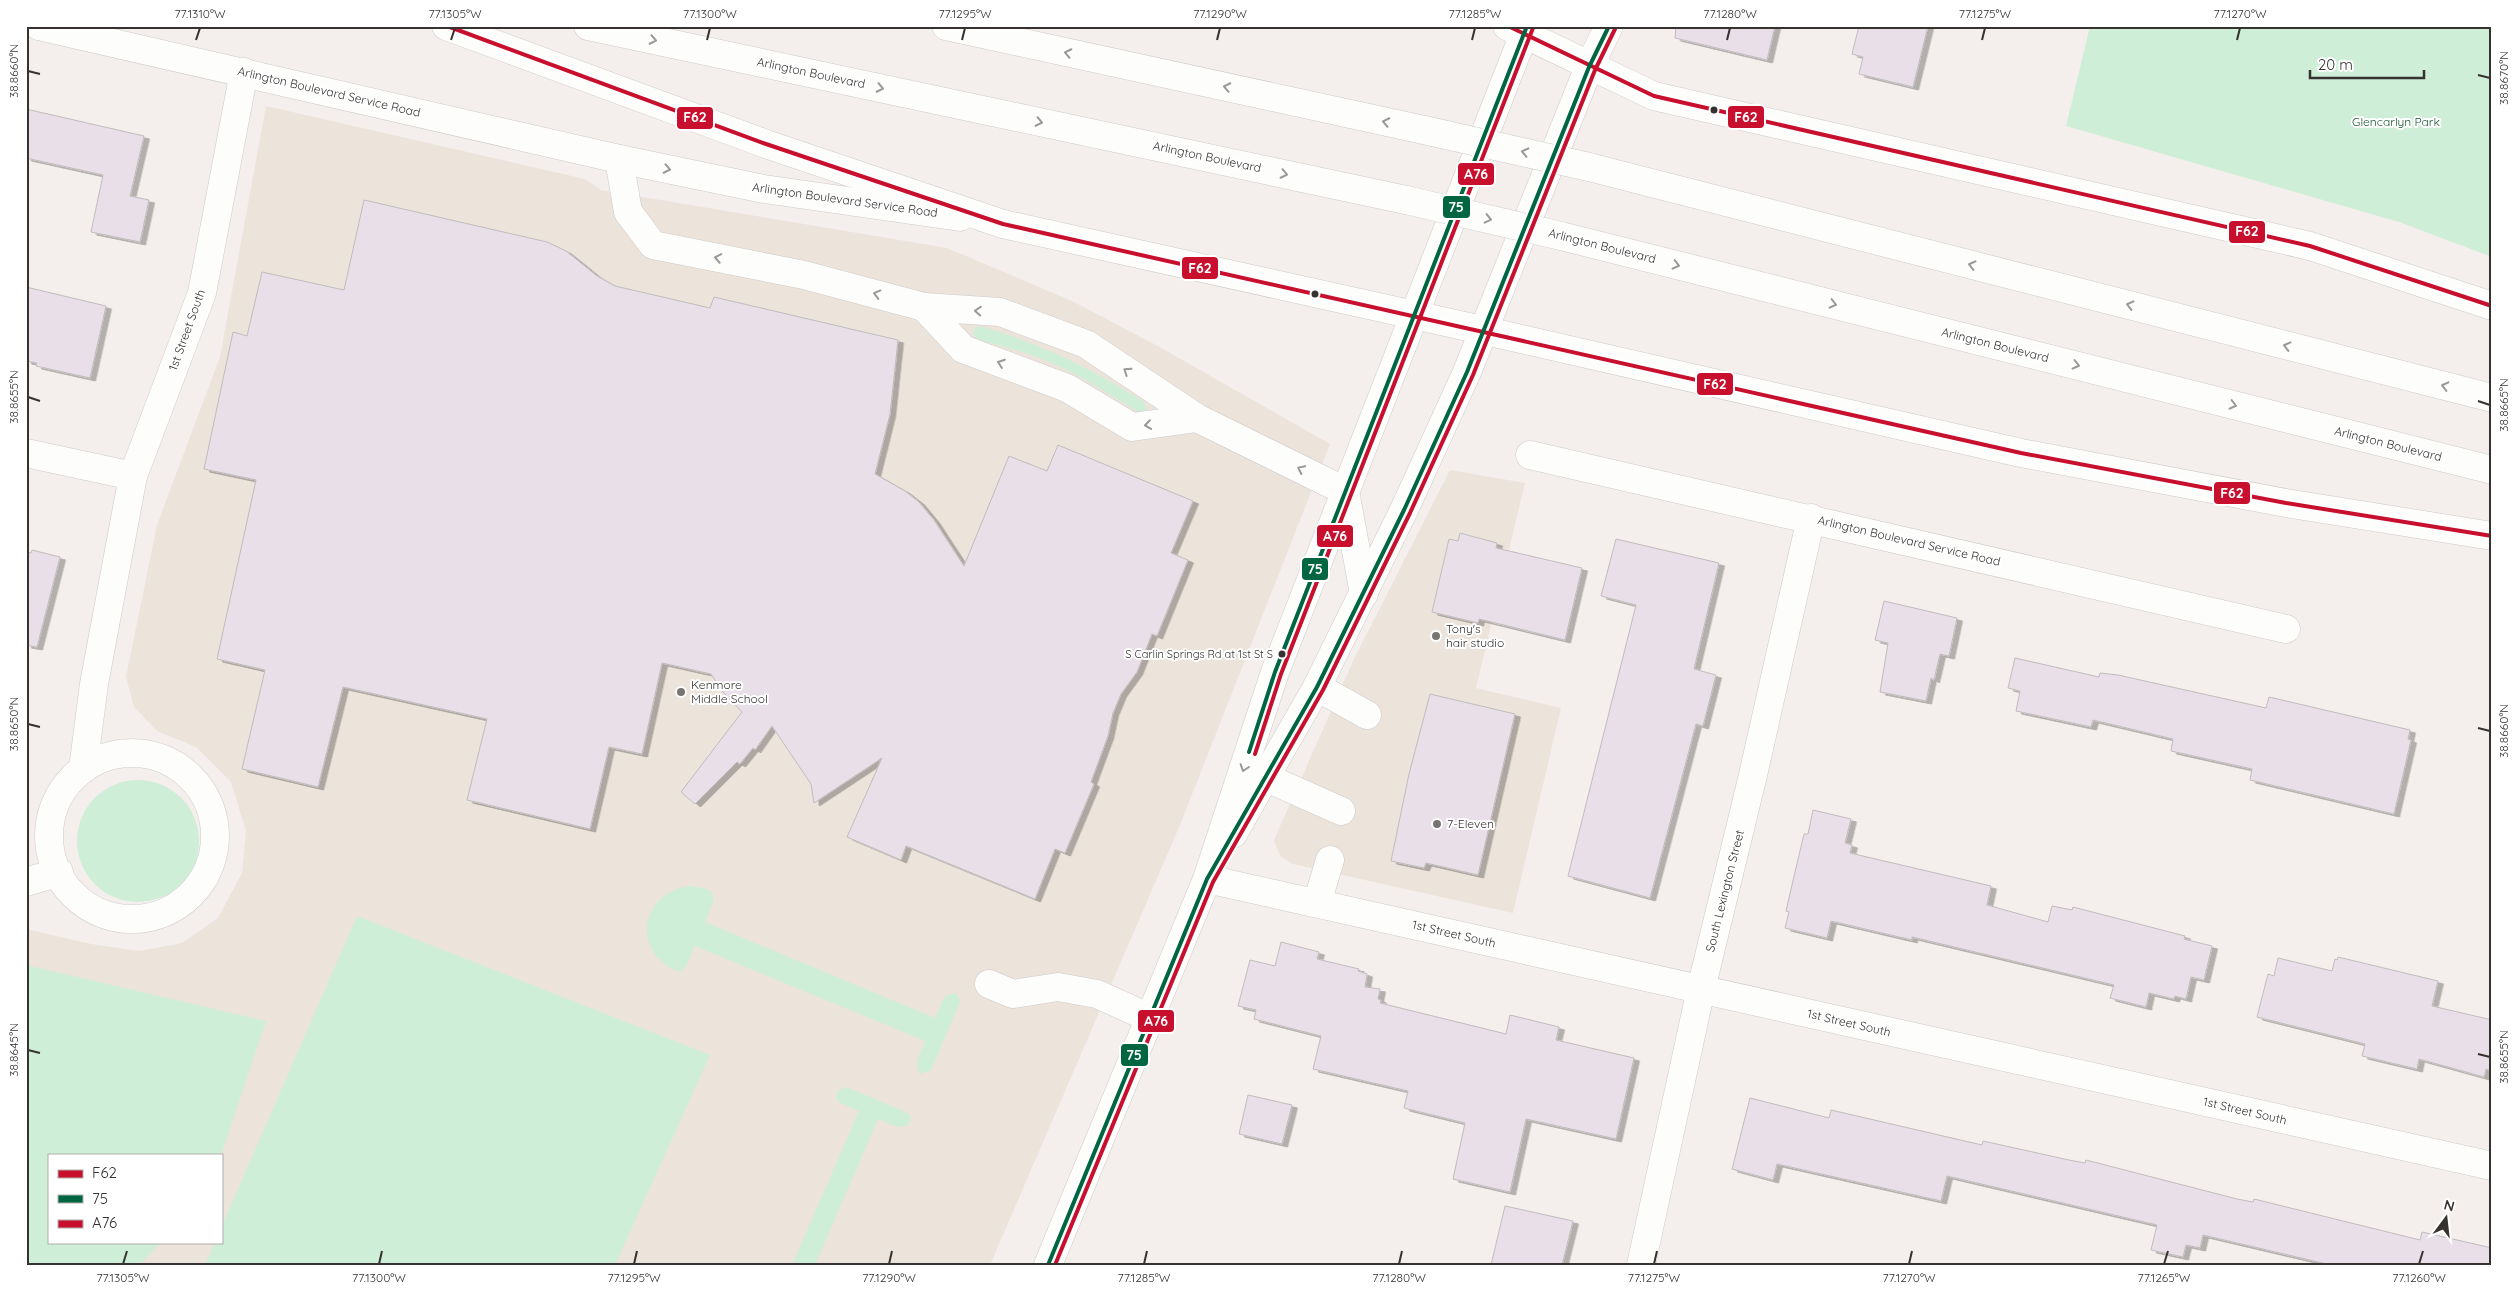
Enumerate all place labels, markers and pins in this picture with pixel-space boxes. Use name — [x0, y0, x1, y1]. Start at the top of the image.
unlabelled marker — [1709, 105, 1719, 115]
unlabelled marker — [1310, 289, 1320, 299]
place label: Tony's hair studio — [1446, 621, 1504, 650]
marker: Tony's hair studio — [1430, 630, 1442, 642]
place label: S Carlin Springs Rd at 1st St S — [1125, 647, 1273, 661]
marker: S Carlin Springs Rd at 1st St S — [1277, 649, 1287, 659]
place label: Kenmore Middle School — [691, 677, 768, 706]
marker: Kenmore Middle School — [675, 686, 687, 698]
place label: 7-Eleven — [1447, 816, 1494, 831]
marker: 7-Eleven — [1431, 818, 1443, 830]

